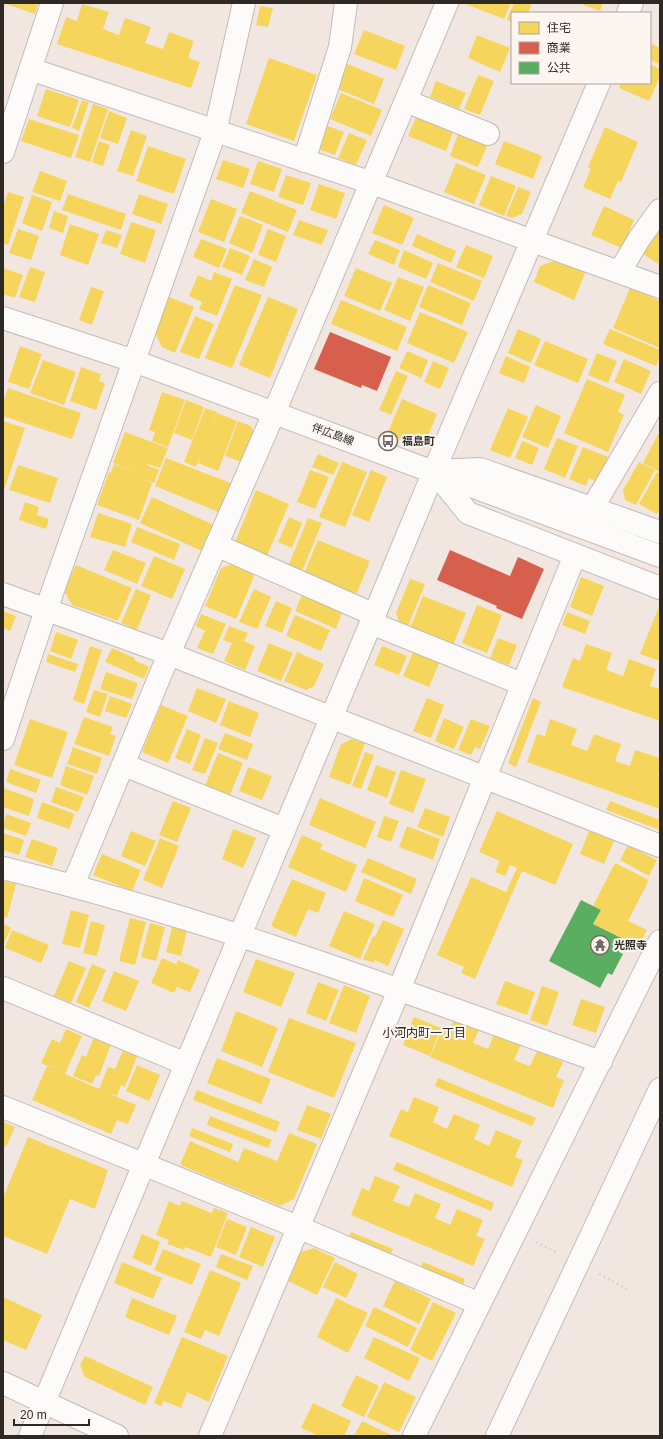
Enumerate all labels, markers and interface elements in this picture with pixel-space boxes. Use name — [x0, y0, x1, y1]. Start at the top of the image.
legend — [511, 12, 651, 84]
text: 住宅 — [547, 21, 571, 35]
text: 商業 — [547, 41, 571, 55]
text: 公共 — [547, 61, 571, 75]
street label: 伴広島線 — [310, 421, 356, 447]
bus stop icon: 福島町 — [377, 430, 399, 452]
place label: 福島町 — [402, 435, 435, 447]
temple icon: 光照寺 — [589, 934, 611, 956]
place label: 光照寺 — [614, 939, 647, 951]
district label: 小河内町一丁目 — [382, 1026, 466, 1040]
scale bar — [14, 1401, 89, 1427]
text: 20 m — [20, 1408, 47, 1422]

